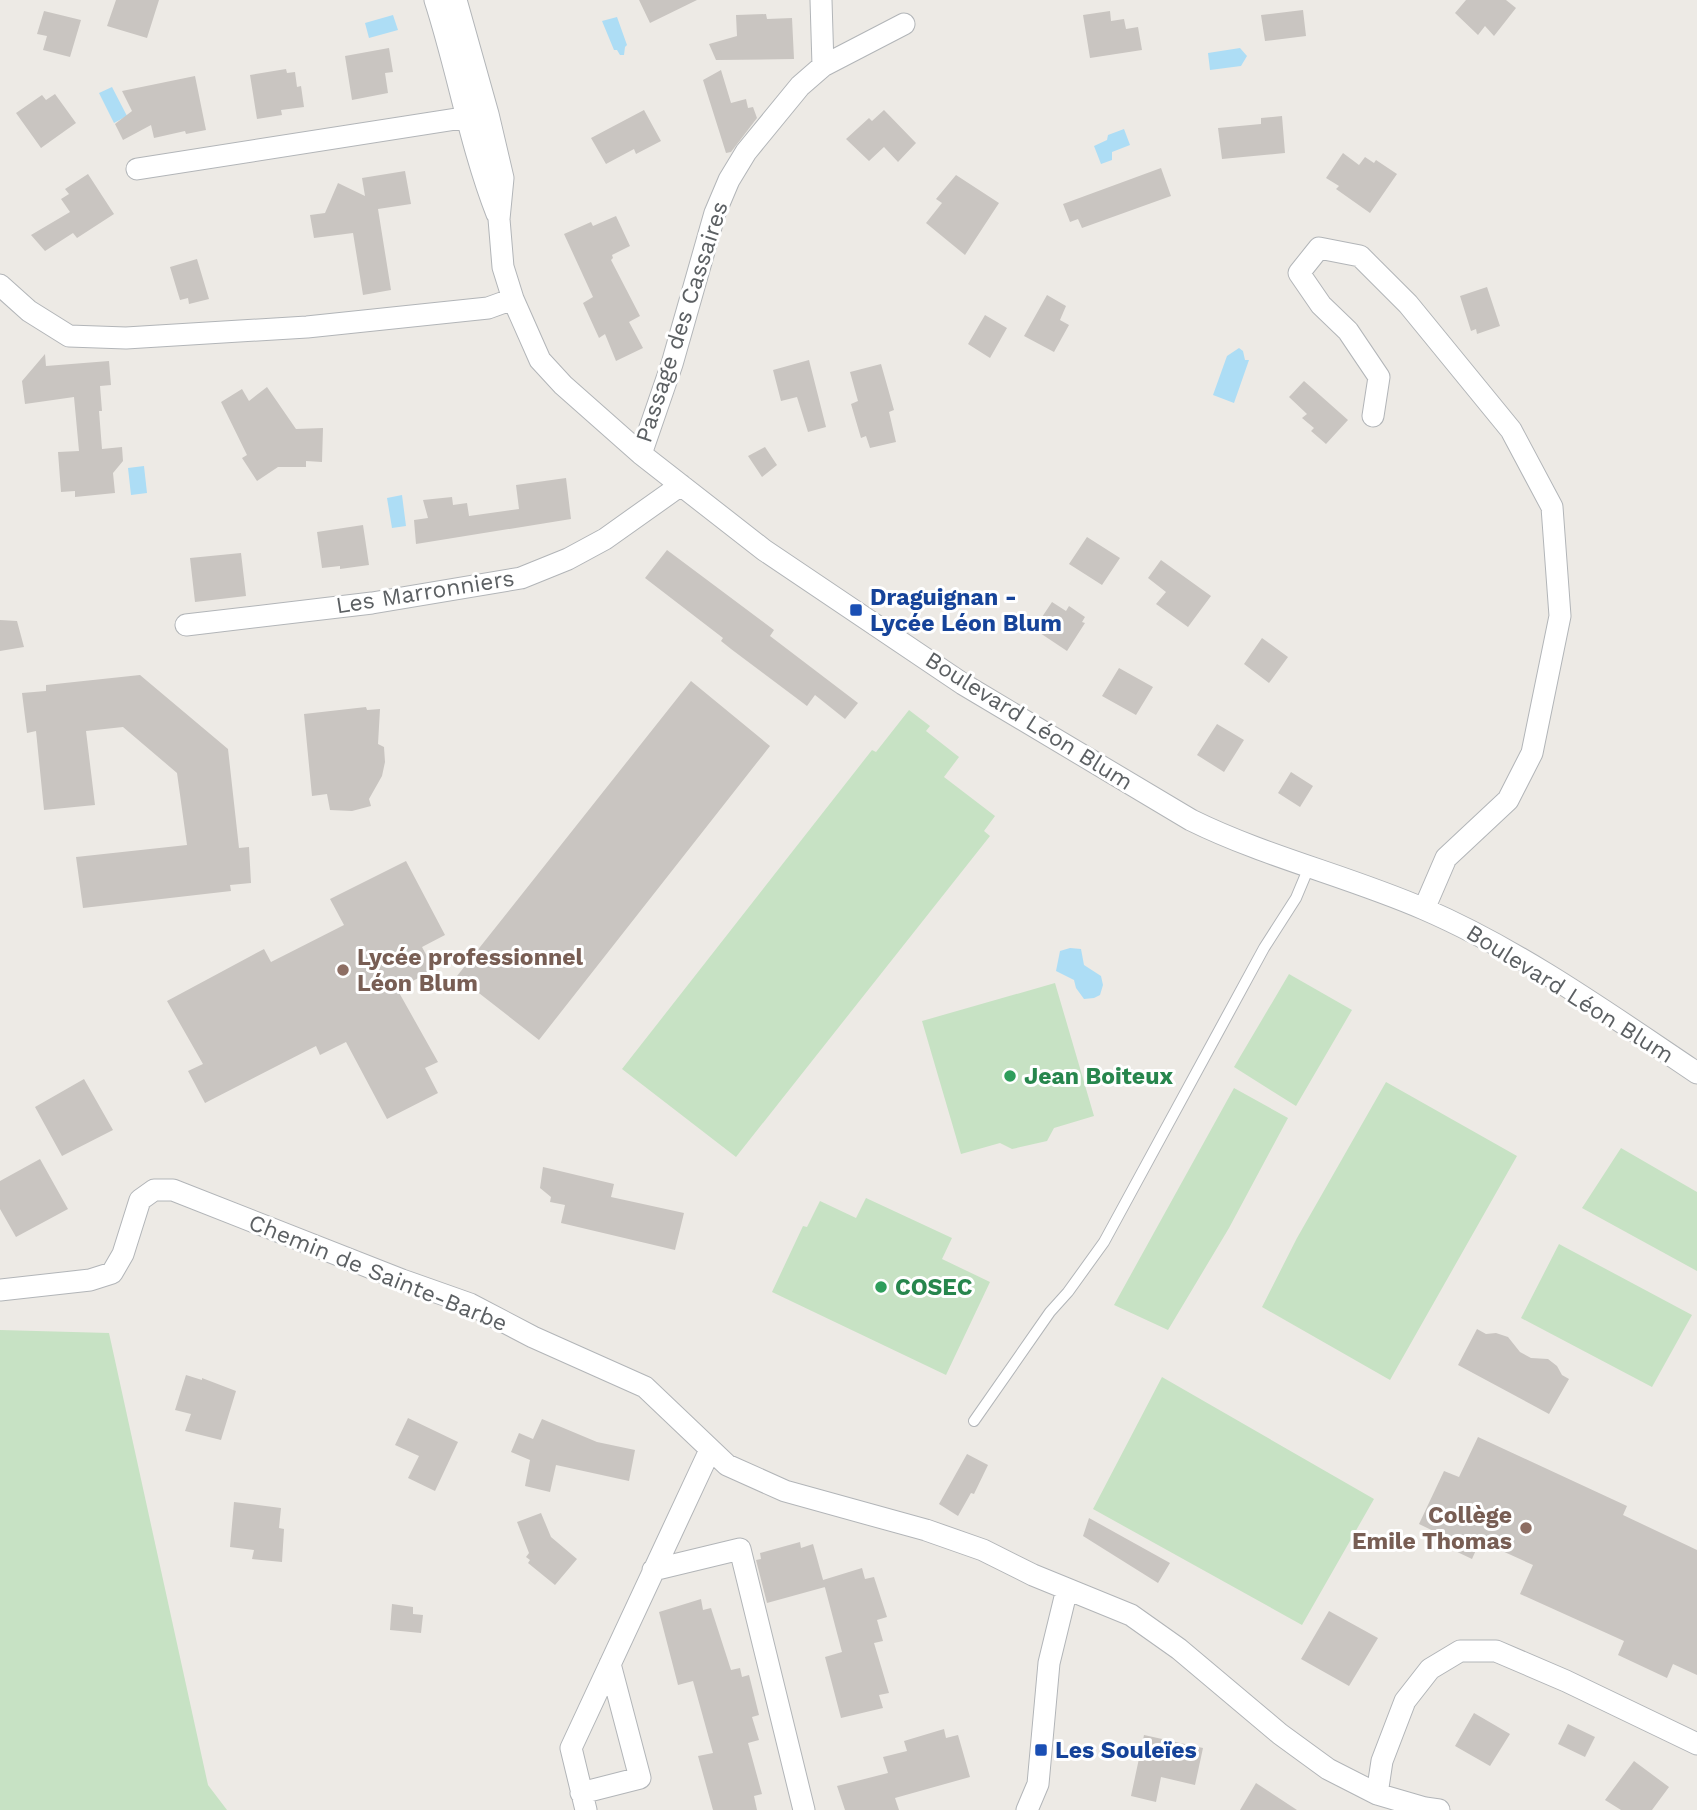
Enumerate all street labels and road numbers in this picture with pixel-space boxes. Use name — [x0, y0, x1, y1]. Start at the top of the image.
street label: Passage des Cassaires — [630, 198, 734, 446]
street label: Les Marronniers — [334, 565, 516, 619]
street label: Boulevard Léon Blum — [920, 646, 1138, 796]
street label: Boulevard Léon Blum — [1461, 919, 1679, 1069]
street label: Chemin de Sainte-Barbe — [245, 1209, 511, 1337]

